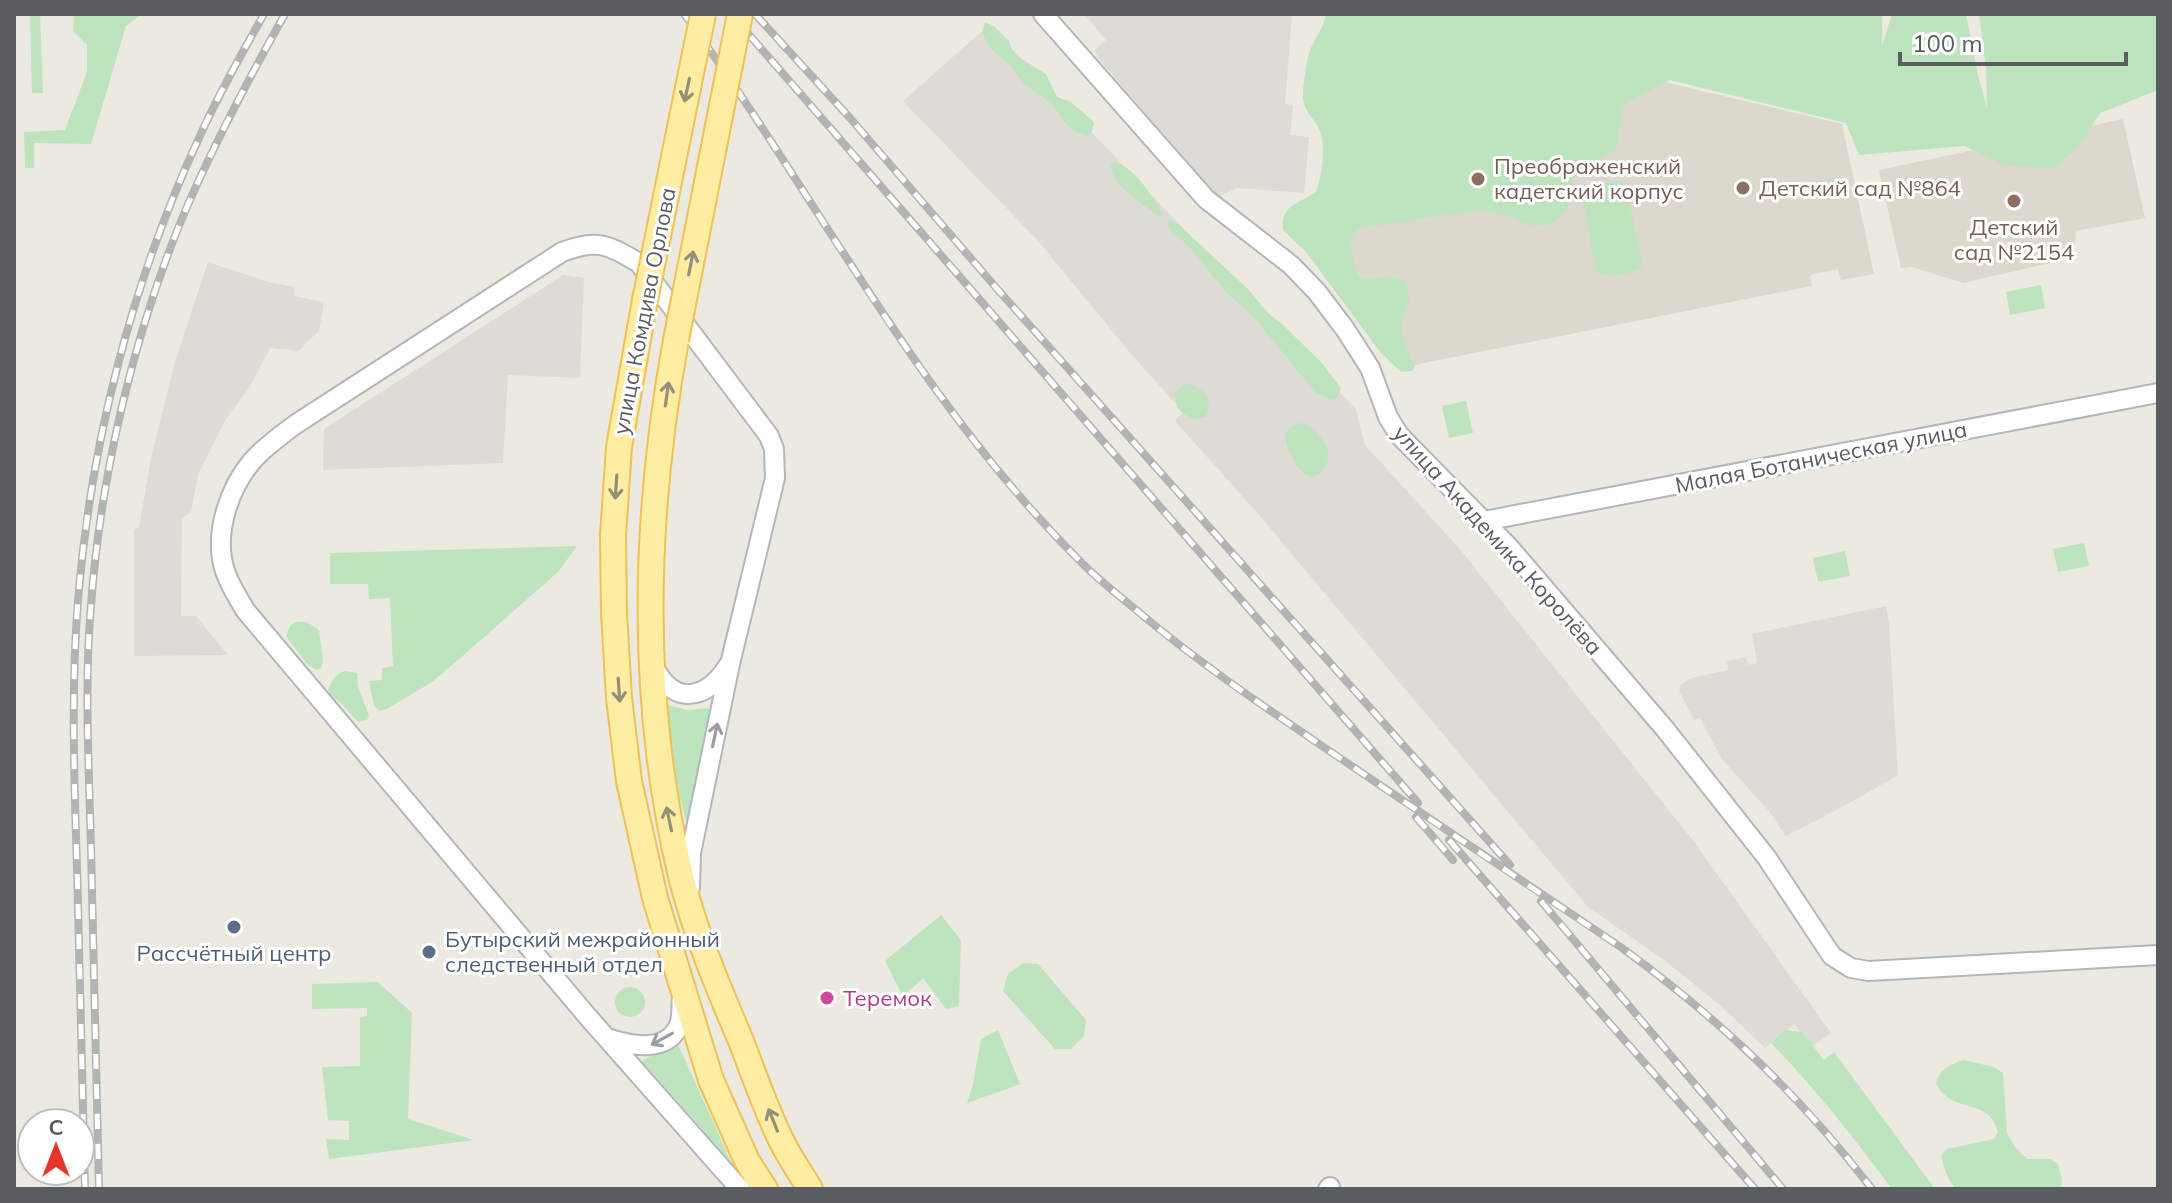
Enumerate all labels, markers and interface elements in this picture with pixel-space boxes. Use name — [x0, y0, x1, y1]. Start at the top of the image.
scale bar — [1900, 16, 2126, 66]
text: 100 m — [1912, 28, 1983, 58]
one-way arrow — [679, 77, 694, 103]
place label: Преображенский кадетский корпус — [1494, 152, 1684, 205]
marker: Преображенский кадетский корпус — [1469, 170, 1487, 188]
place label: Детский сад №864 — [1759, 174, 1961, 202]
marker: Детский сад №864 — [1734, 179, 1752, 197]
street label: улица Комдива Орлова — [606, 185, 682, 437]
marker: Детский сад №2154 — [2005, 192, 2023, 210]
place label: Детский сад №2154 — [1954, 213, 2074, 266]
one-way arrow — [684, 251, 699, 277]
one-way arrow — [660, 381, 675, 407]
street label: Малая Ботаническая улица — [1673, 415, 1969, 499]
street label: улица Академика Королёва — [1387, 419, 1609, 661]
one-way arrow — [608, 473, 623, 500]
one-way arrow — [612, 676, 627, 703]
one-way arrow — [708, 723, 723, 748]
one-way arrow — [661, 807, 676, 833]
marker: Рассчётный центр — [225, 918, 243, 936]
place label: Бутырский межрайонный следственный отдел — [445, 925, 720, 978]
place label: Рассчётный центр — [137, 939, 331, 967]
marker: Бутырский межрайонный следственный отдел — [420, 943, 438, 961]
place label: Теремок — [843, 984, 932, 1012]
marker: Теремок — [818, 989, 836, 1007]
one-way arrow — [651, 1032, 674, 1048]
north arrow — [16, 1107, 96, 1187]
one-way arrow — [765, 1108, 780, 1133]
text: С — [48, 1113, 64, 1141]

